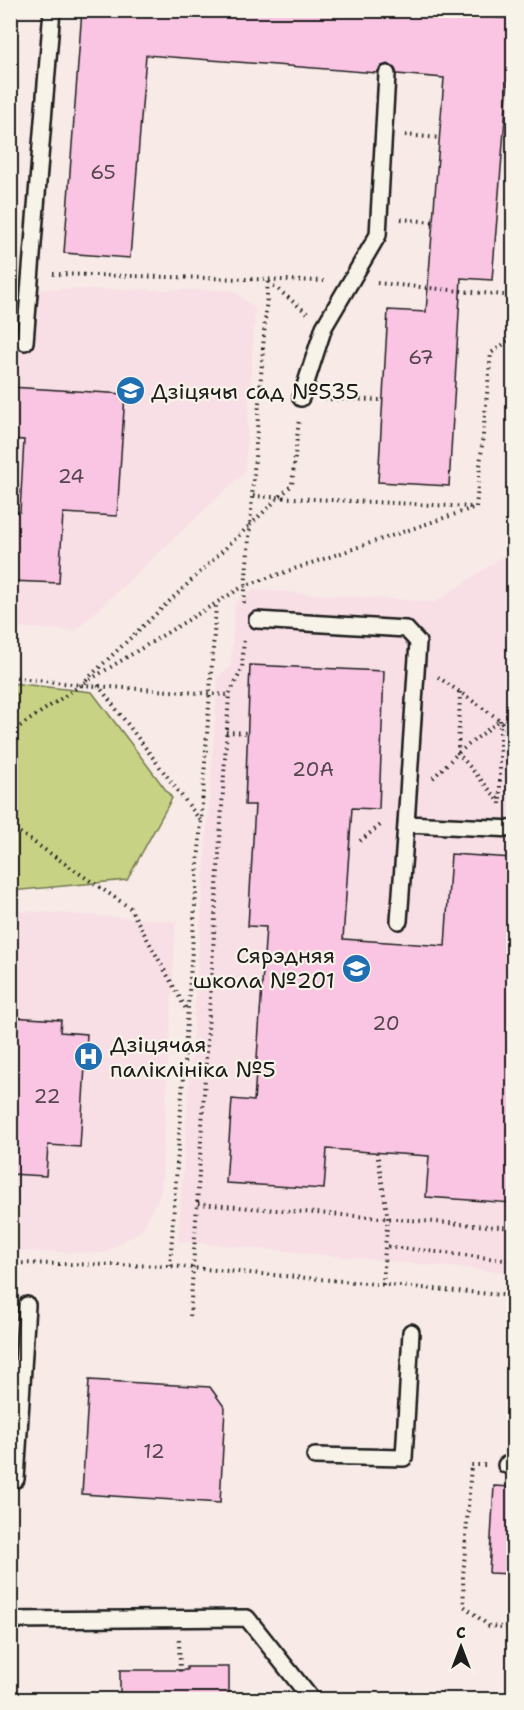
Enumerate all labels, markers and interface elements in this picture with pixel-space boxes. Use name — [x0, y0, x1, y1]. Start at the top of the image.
house number: 65 — [90, 159, 116, 185]
house number: 67 — [408, 344, 434, 370]
school or university icon: Дзіцячы сад №535 — [114, 375, 146, 407]
place label: Дзіцячы сад №535 — [151, 377, 359, 406]
house number: 24 — [58, 463, 84, 489]
house number: 20А — [292, 756, 334, 782]
place label: Сярэдняя школа №201 — [193, 941, 335, 995]
school or university icon: Сярэдняя школа №201 — [340, 952, 372, 984]
house number: 20 — [372, 1010, 400, 1036]
place label: Дзіцячая паліклініка №5 — [110, 1030, 276, 1084]
hospital icon: Дзіцячая паліклініка №5 — [73, 1041, 105, 1073]
house number: 22 — [34, 1083, 61, 1109]
house number: 12 — [143, 1438, 165, 1464]
north arrow — [431, 1617, 491, 1677]
text: С — [456, 1622, 466, 1643]

